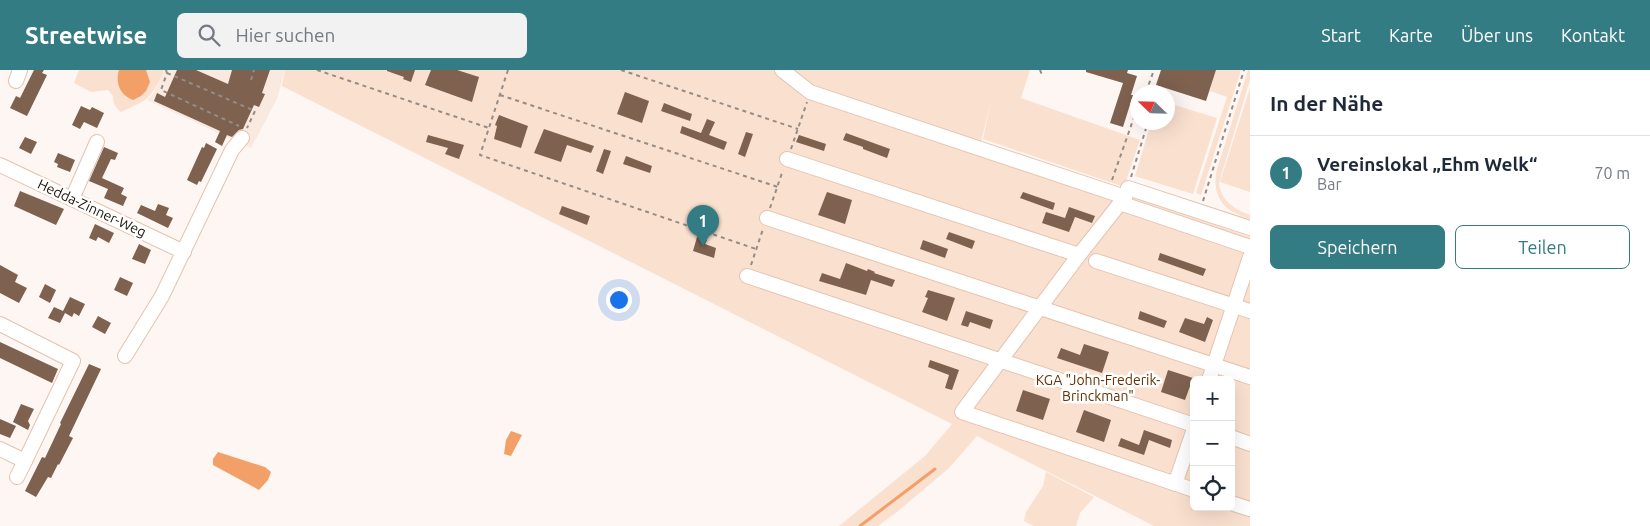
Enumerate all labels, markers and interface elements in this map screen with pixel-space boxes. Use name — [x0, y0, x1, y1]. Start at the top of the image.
search box — [177, 13, 527, 58]
icon: search — [195, 21, 223, 49]
text: Streetwise — [25, 22, 147, 49]
text: Hier suchen — [235, 24, 335, 46]
text: Start — [1321, 25, 1361, 45]
text: Karte — [1389, 25, 1433, 45]
text: Über uns — [1461, 25, 1533, 45]
text: Kontakt — [1561, 25, 1625, 45]
north arrow — [1130, 85, 1175, 130]
text: In der Nähe — [1270, 91, 1383, 115]
text: Vereinslokal „Ehm Welk“ — [1317, 153, 1537, 175]
text: 1 — [1281, 164, 1291, 182]
text: 70 m — [1594, 164, 1630, 182]
text: Bar — [1317, 175, 1341, 193]
street label: Hedda-Zinner-Weg — [35, 176, 149, 240]
pin: 1 — [687, 205, 719, 246]
button: Speichern — [1270, 225, 1445, 269]
button: Teilen — [1455, 225, 1630, 269]
your location — [606, 287, 632, 313]
park label: KGA "John-Frederik- Brinckman" — [1036, 372, 1160, 404]
map controls — [1190, 376, 1235, 511]
button: + — [1190, 376, 1235, 421]
button: − — [1190, 421, 1235, 466]
button: locate — [1190, 466, 1235, 511]

